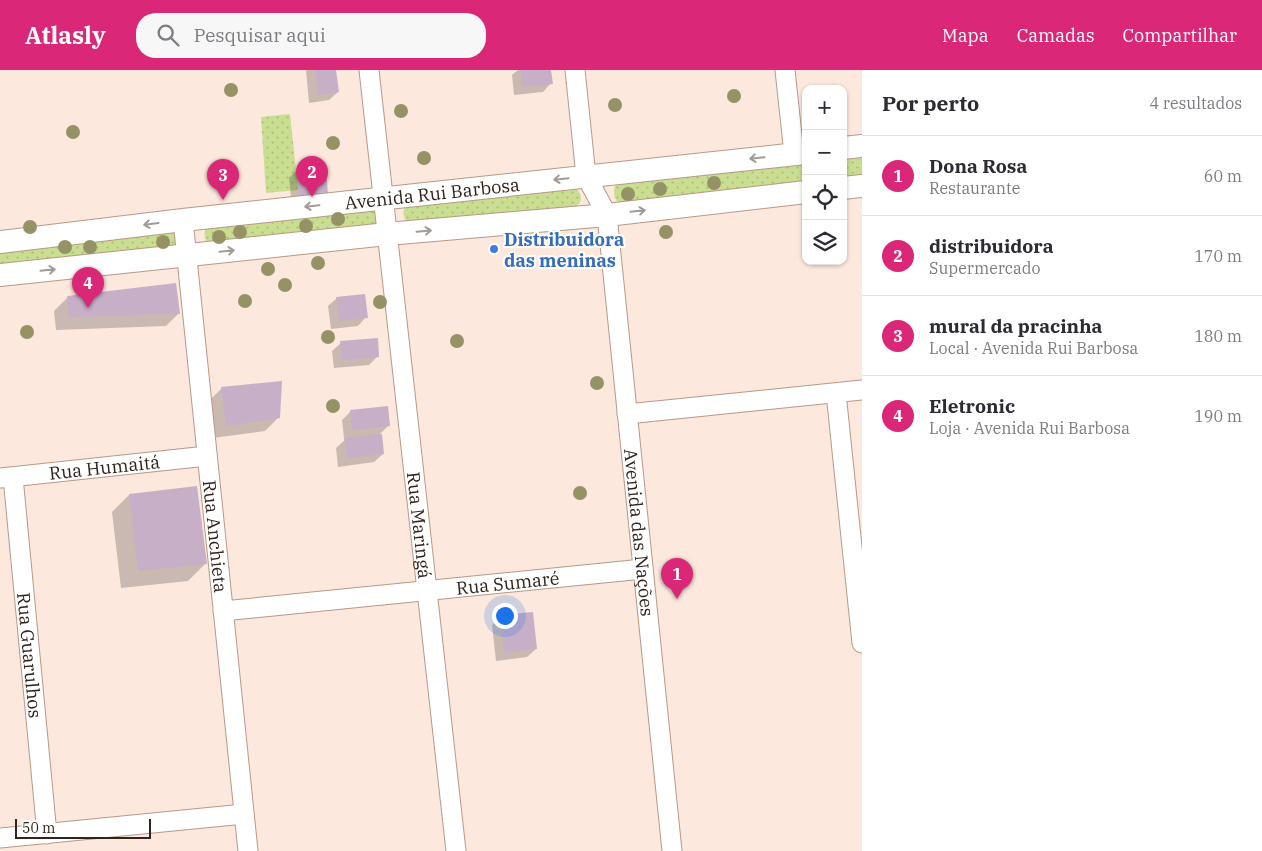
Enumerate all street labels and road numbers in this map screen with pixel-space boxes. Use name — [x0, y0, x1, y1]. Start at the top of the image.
street label: Avenida Rui Barbosa — [344, 172, 521, 214]
street label: Avenida das Nações — [619, 447, 659, 618]
street label: Rua Humaitá — [48, 450, 161, 484]
street label: Rua Maringá — [402, 471, 437, 580]
street label: Rua Anchieta — [198, 479, 233, 594]
street label: Rua Sumaré — [455, 566, 560, 599]
street label: Rua Guarulhos — [13, 591, 47, 719]

